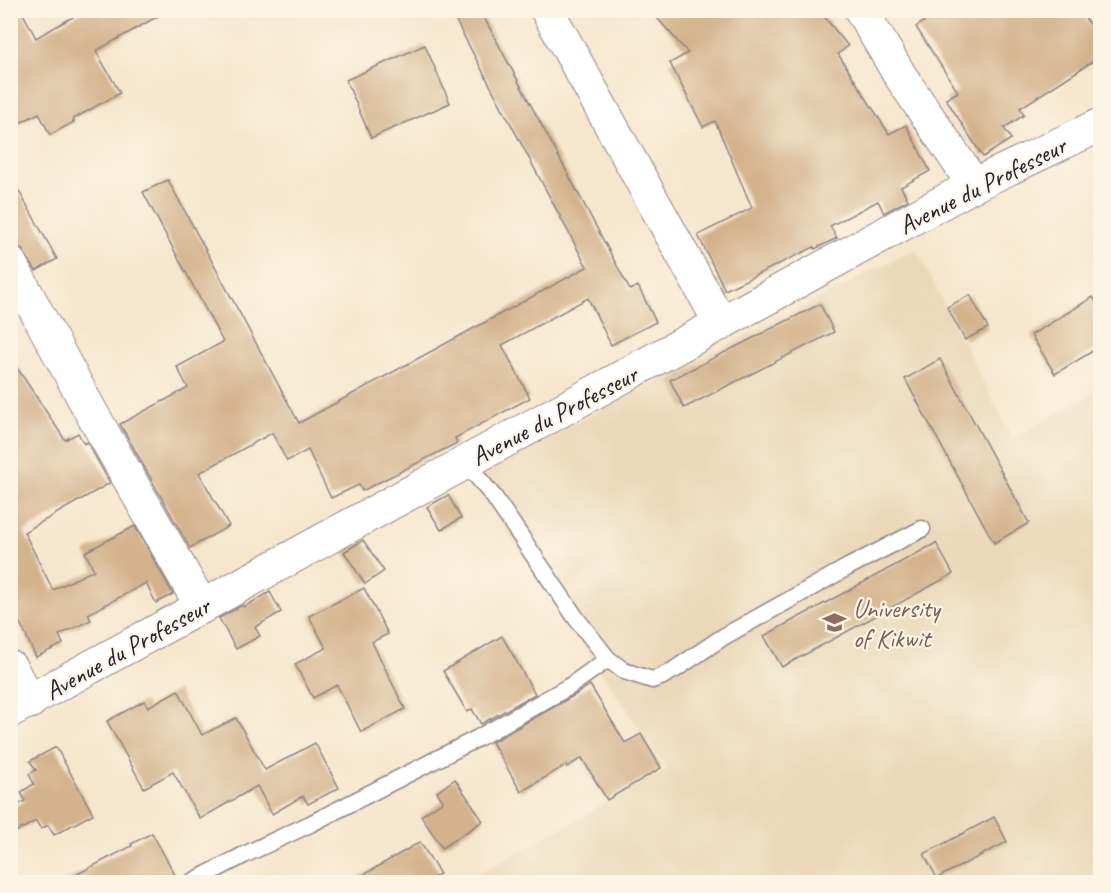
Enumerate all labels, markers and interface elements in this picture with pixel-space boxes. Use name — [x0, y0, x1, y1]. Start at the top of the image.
street label: Avenue du Professeur — [893, 128, 1073, 242]
street label: Avenue du Professeur — [465, 357, 645, 473]
street label: Avenue du Professeur — [39, 589, 217, 707]
place label: University of Kikwit — [853, 592, 942, 655]
school or university icon: University of Kikwit — [822, 610, 848, 636]

